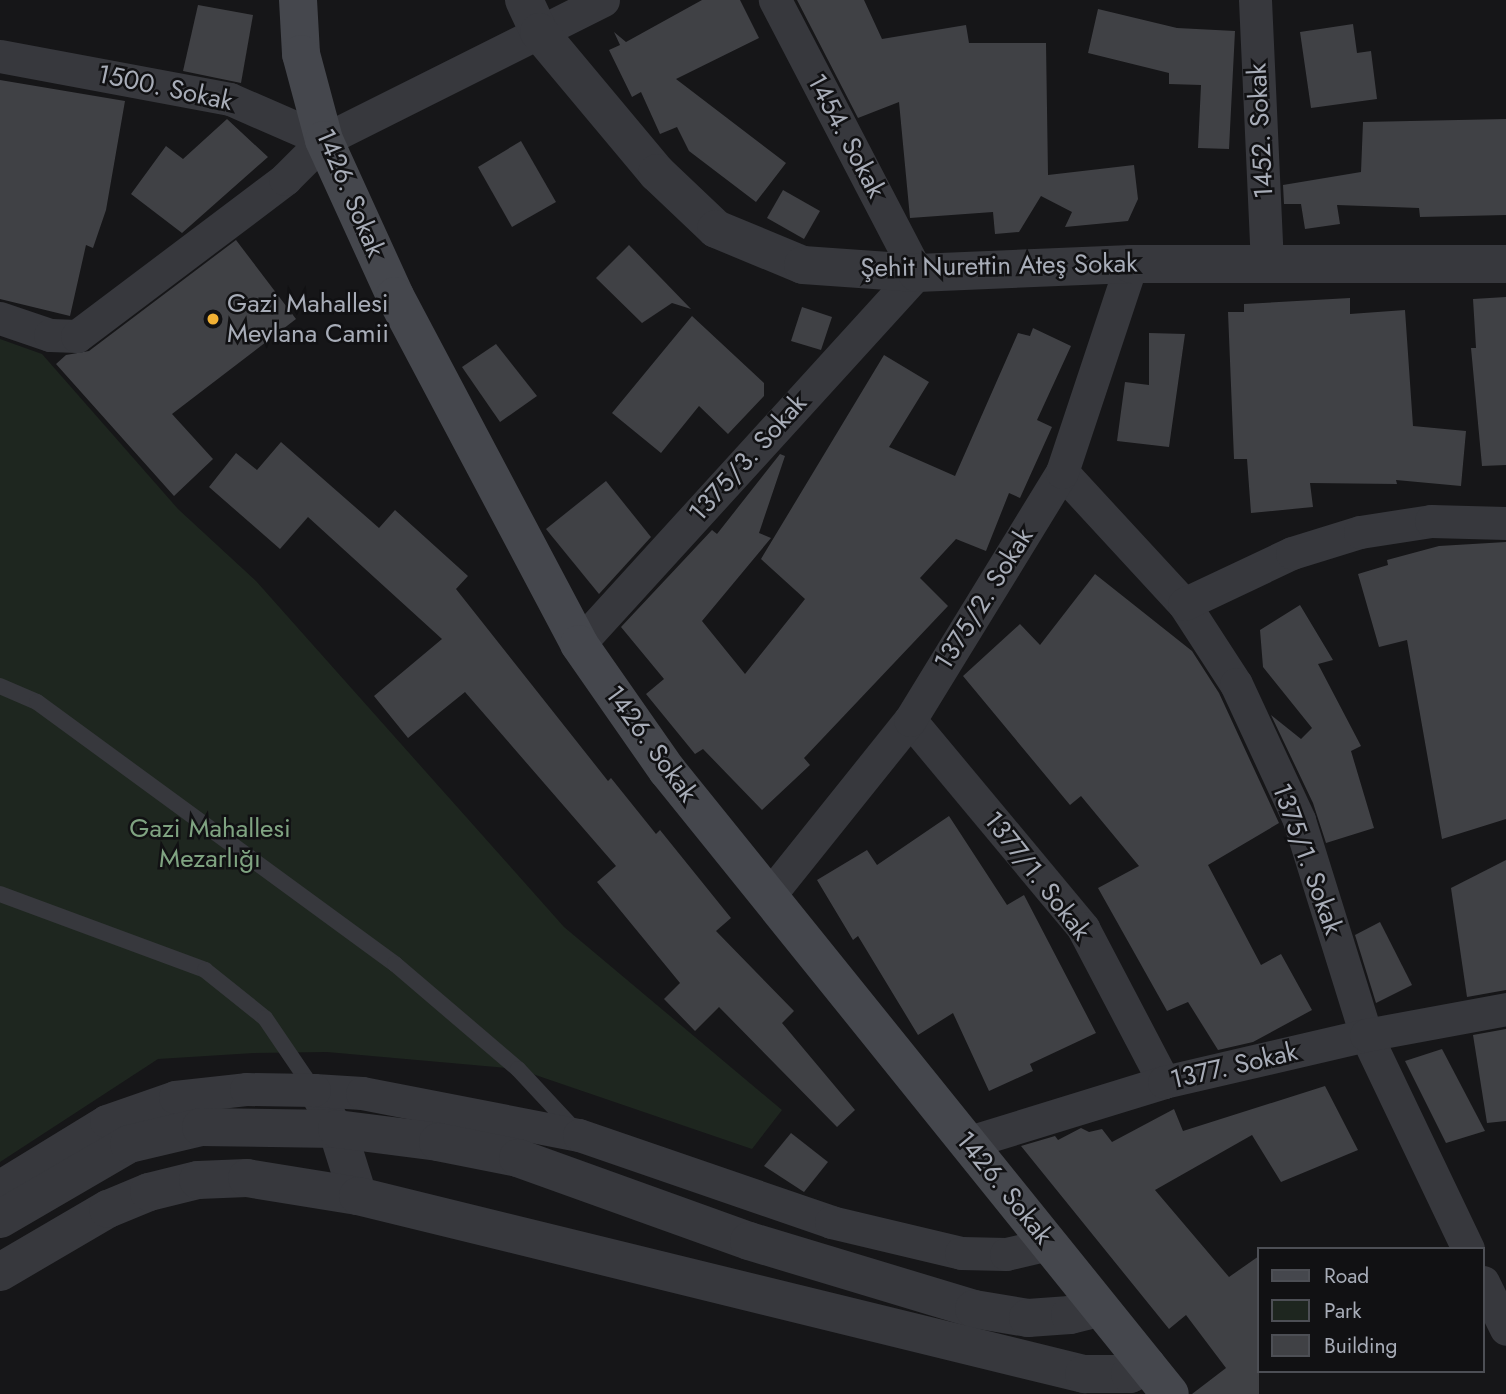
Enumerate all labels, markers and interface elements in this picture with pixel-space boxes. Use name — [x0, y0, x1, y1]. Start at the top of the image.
street label: 1500. Sokak — [95, 58, 235, 118]
street label: 1452. Sokak — [1242, 62, 1280, 200]
street label: 1454. Sokak — [800, 69, 892, 203]
street label: 1426. Sokak — [309, 124, 391, 262]
street label: Şehit Nurettin Ateş Sokak — [860, 248, 1138, 284]
place label: Gazi Mahallesi Mevlana Camii — [227, 288, 389, 350]
marker: Gazi Mahallesi Mevlana Camii — [205, 311, 221, 327]
street label: 1375/3. Sokak — [683, 388, 813, 528]
street label: 1375/2. Sokak — [928, 522, 1040, 676]
street label: 1426. Sokak — [598, 680, 704, 808]
street label: 1375/1. Sokak — [1265, 779, 1349, 939]
street label: 1377/1. Sokak — [977, 805, 1097, 947]
park label: Gazi Mahallesi Mezarlığı — [129, 813, 291, 874]
street label: 1377. Sokak — [1167, 1036, 1301, 1096]
street label: 1426. Sokak — [949, 1125, 1059, 1251]
legend — [1258, 1247, 1485, 1373]
text: Road — [1324, 1261, 1369, 1291]
text: Park — [1324, 1296, 1361, 1326]
text: Building — [1324, 1331, 1397, 1361]

